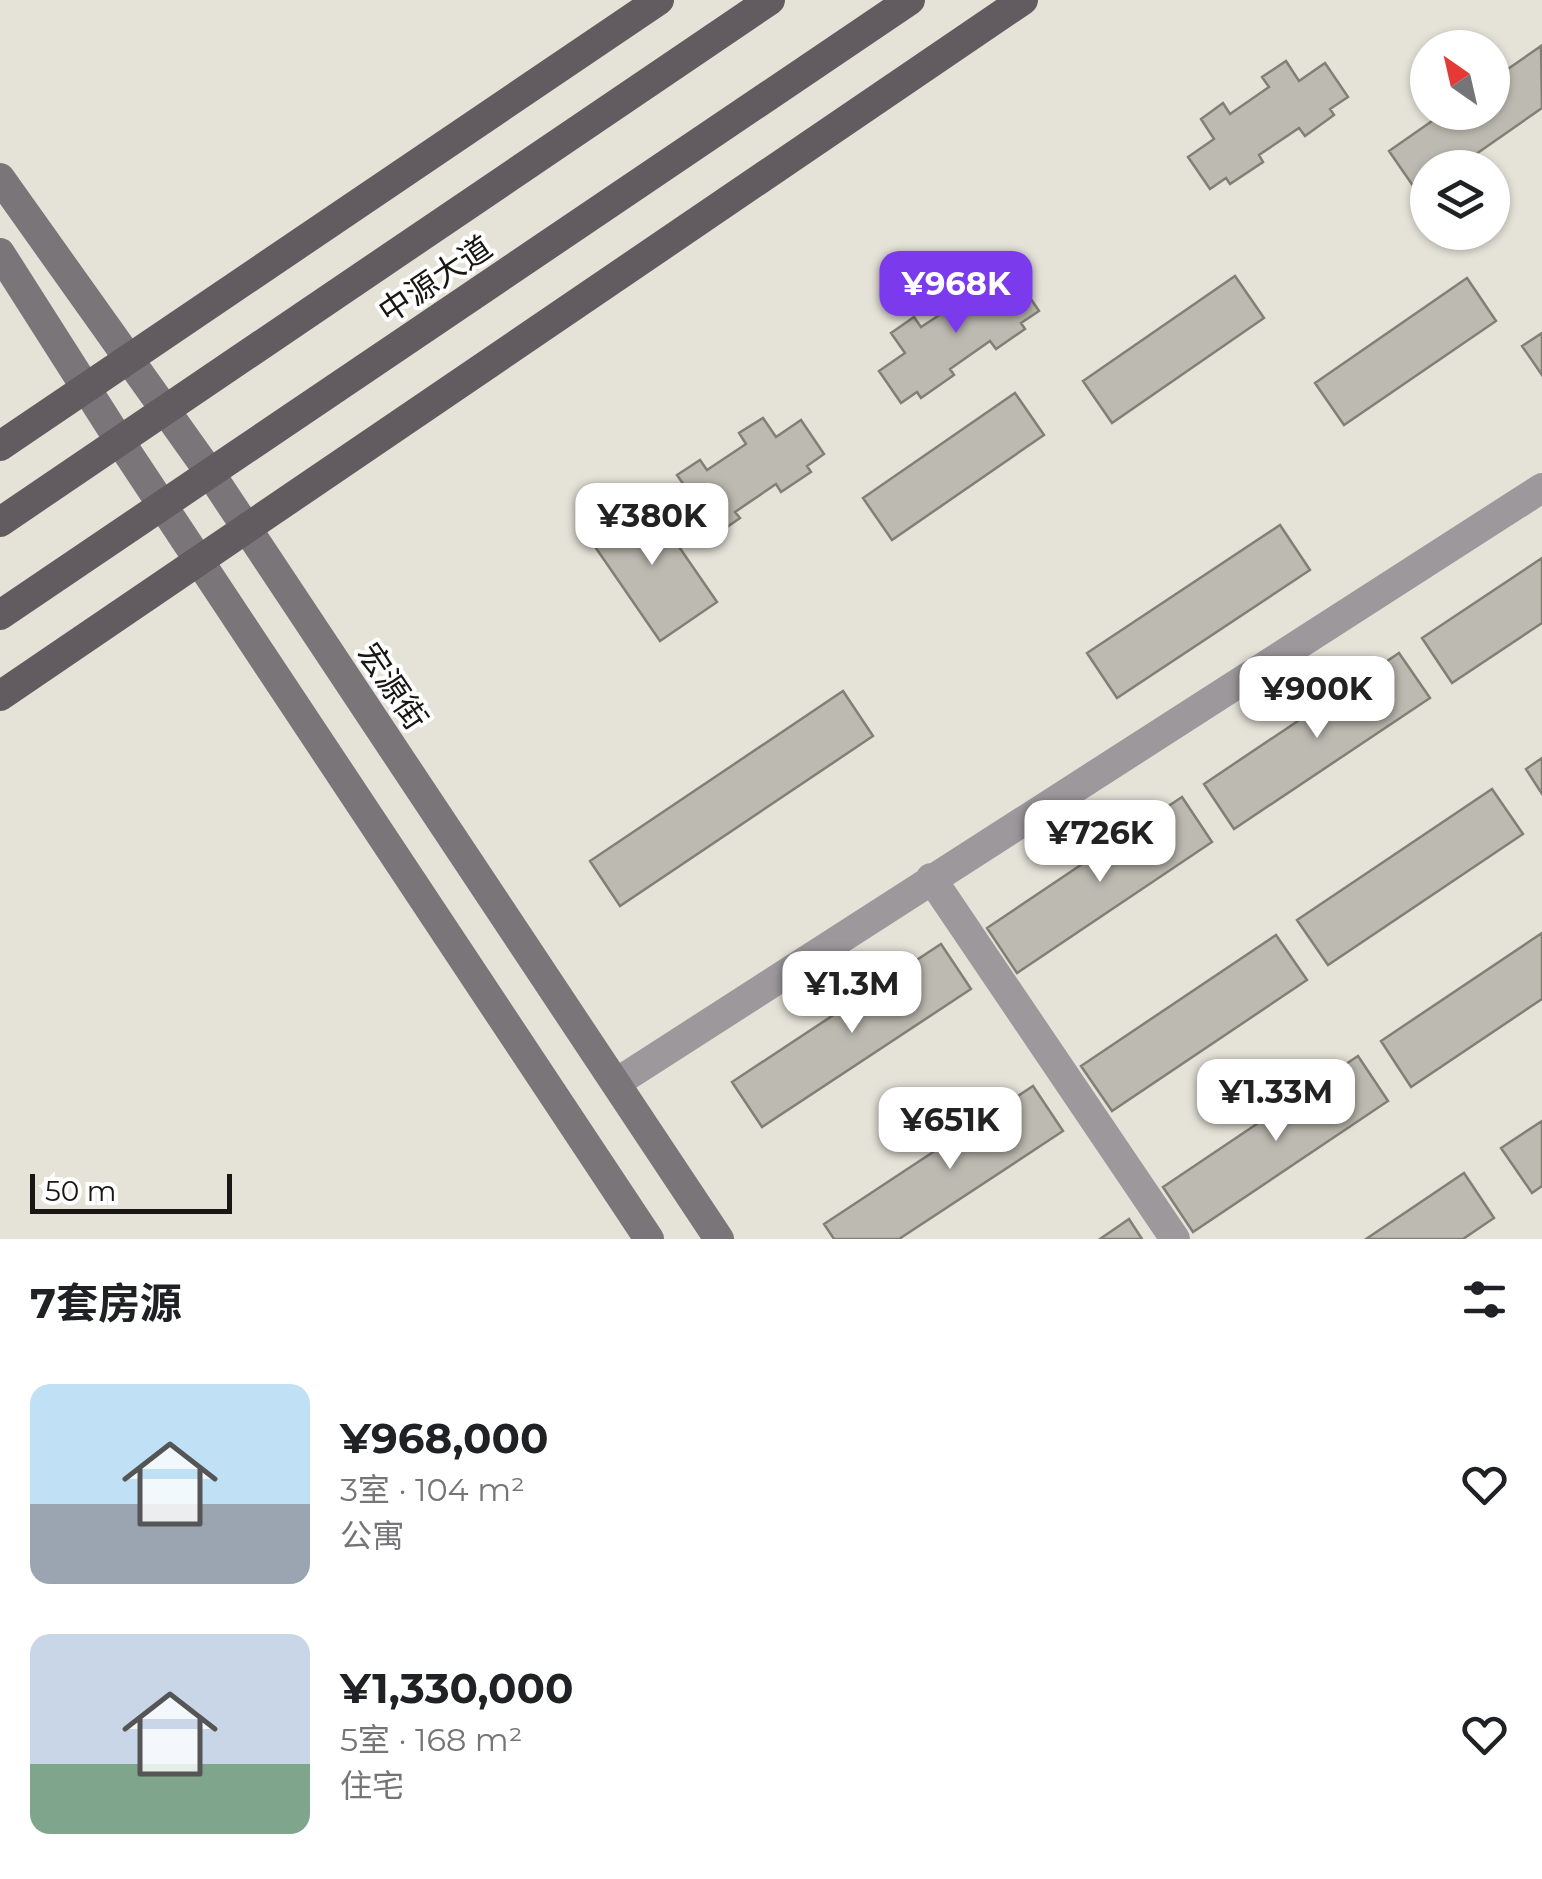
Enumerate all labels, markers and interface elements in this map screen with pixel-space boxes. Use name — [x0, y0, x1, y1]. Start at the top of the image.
north arrow — [1410, 30, 1510, 130]
map controls — [1410, 30, 1510, 250]
button: layers — [1410, 150, 1510, 250]
street label: 中源大道 — [371, 227, 499, 331]
pin: ¥968K — [886, 251, 1026, 336]
text: ¥968K — [901, 264, 1011, 303]
pin: ¥380K — [582, 483, 722, 568]
text: ¥380K — [597, 496, 707, 535]
street label: 宏源街 — [350, 635, 436, 737]
pin: ¥900K — [1247, 656, 1387, 741]
text: ¥900K — [1261, 669, 1373, 708]
pin: ¥726K — [1030, 800, 1170, 885]
text: ¥726K — [1046, 813, 1154, 852]
pin: ¥1.3M — [782, 951, 922, 1036]
text: ¥1.3M — [804, 964, 900, 1003]
pin: ¥1.33M — [1195, 1059, 1357, 1144]
text: ¥1.33M — [1219, 1072, 1333, 1111]
pin: ¥651K — [880, 1087, 1020, 1172]
text: ¥651K — [901, 1100, 999, 1139]
scale bar — [30, 1169, 232, 1214]
text: 50 m — [45, 1174, 116, 1208]
icon: filters — [1457, 1272, 1512, 1327]
text: 7套房源 — [30, 1277, 182, 1329]
text: ¥968,000 — [340, 1412, 549, 1464]
icon: home — [110, 1424, 230, 1544]
icon: heart — [1457, 1457, 1512, 1512]
text: 3室 · 104 m² — [340, 1470, 525, 1509]
text: 公寓 — [340, 1516, 404, 1555]
text: ¥1,330,000 — [340, 1662, 574, 1714]
icon: home — [110, 1674, 230, 1794]
icon: heart — [1457, 1707, 1512, 1762]
text: 5室 · 168 m² — [340, 1720, 523, 1759]
text: 住宅 — [340, 1766, 404, 1805]

